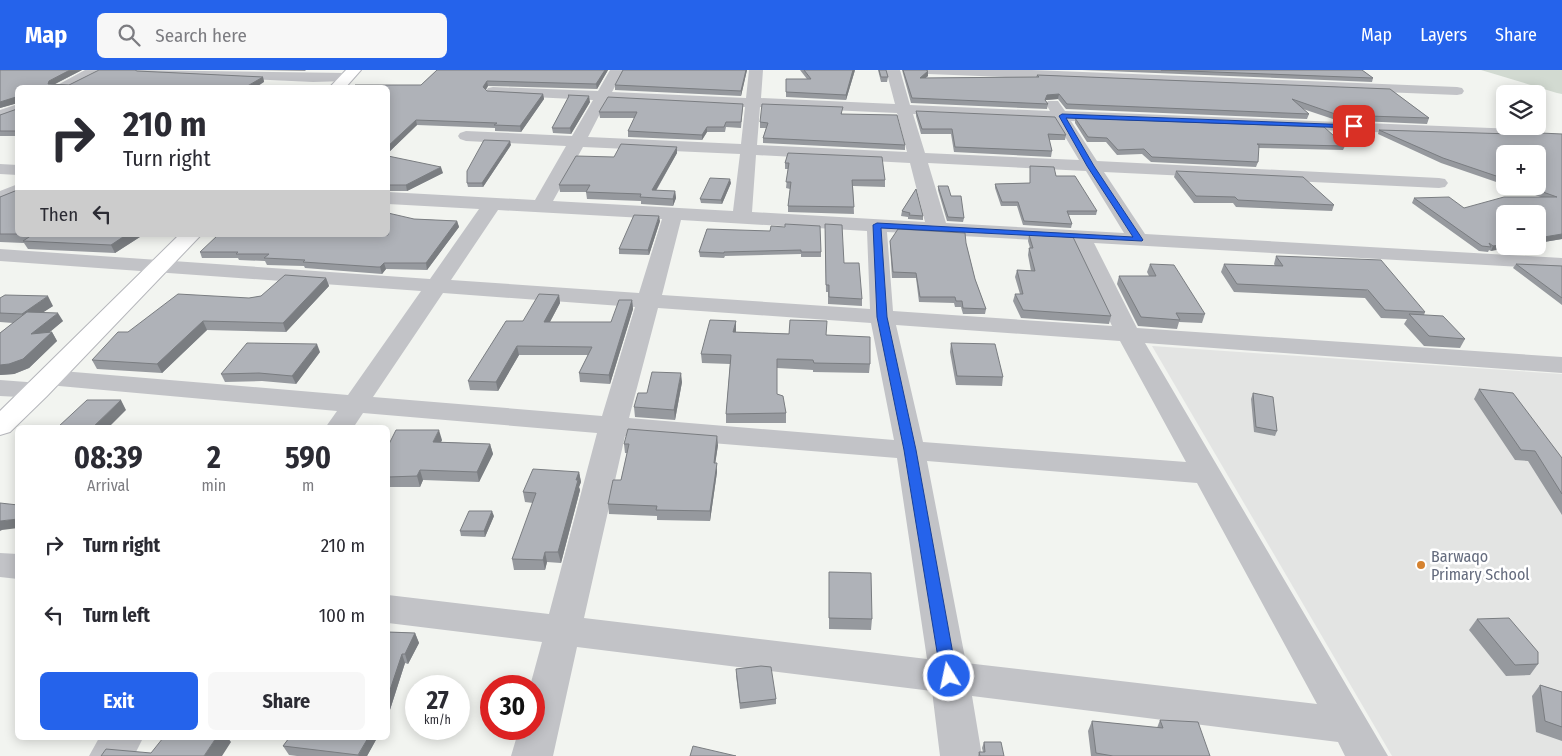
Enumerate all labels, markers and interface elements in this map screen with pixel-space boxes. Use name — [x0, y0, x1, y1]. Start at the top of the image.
search box — [97, 13, 447, 58]
text: Map — [25, 21, 67, 49]
icon: search — [115, 21, 143, 49]
text: Search here — [155, 24, 247, 47]
text: Map — [1361, 24, 1392, 46]
text: Layers — [1420, 24, 1467, 46]
text: Share — [1495, 24, 1537, 46]
map controls — [1496, 85, 1546, 255]
button: layers — [1496, 85, 1546, 135]
text: 210 m — [123, 103, 207, 145]
icon: right — [40, 105, 105, 170]
pin — [1333, 105, 1375, 147]
icon: arrive — [1340, 112, 1368, 140]
text: Turn right — [123, 145, 211, 172]
button: + — [1496, 145, 1546, 195]
icon: left — [88, 200, 116, 228]
text: Then — [40, 203, 78, 226]
button: − — [1496, 205, 1546, 255]
text: 08:39 — [74, 440, 143, 476]
text: 2 — [207, 440, 221, 476]
text: 590 — [285, 440, 331, 476]
text: Arrival — [87, 476, 129, 495]
text: min — [202, 476, 226, 495]
text: m — [302, 476, 314, 495]
icon: right — [40, 531, 68, 559]
text: Turn right — [83, 534, 160, 557]
text: 210 m — [321, 534, 365, 557]
place label: Barwaqo Primary School — [1431, 547, 1530, 584]
marker: Barwaqo Primary School — [1415, 559, 1427, 571]
icon: left — [40, 601, 68, 629]
text: Turn left — [83, 604, 150, 627]
text: 100 m — [319, 604, 365, 627]
position arrow — [922, 649, 974, 701]
button: Exit — [40, 672, 198, 730]
button: Share — [208, 672, 365, 730]
speed limit sign: 30 — [480, 675, 545, 740]
text: 27 — [426, 686, 449, 716]
text: km/h — [424, 713, 451, 727]

